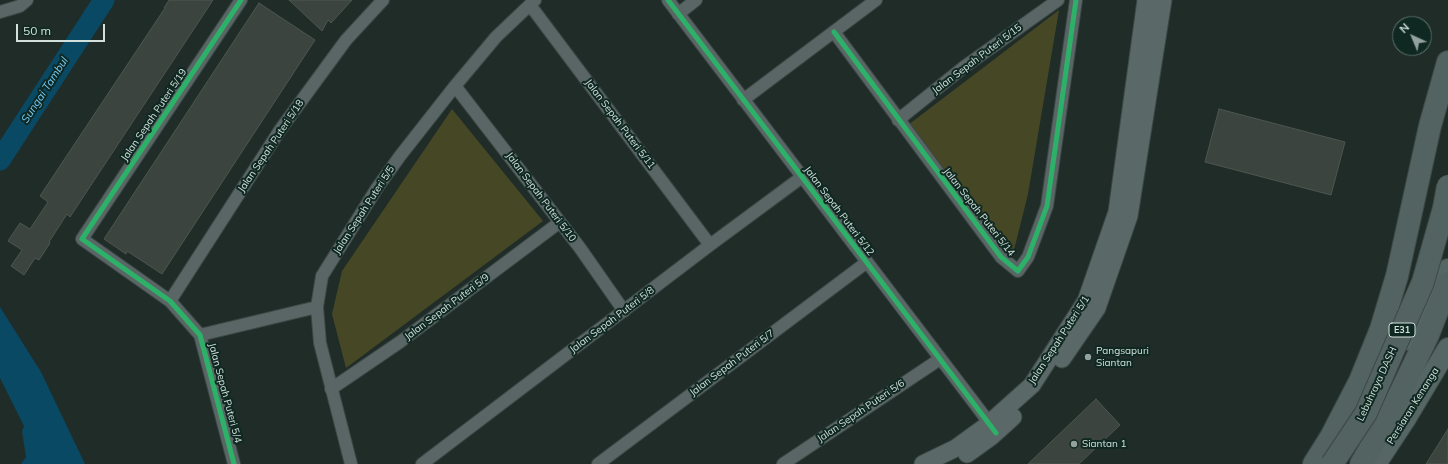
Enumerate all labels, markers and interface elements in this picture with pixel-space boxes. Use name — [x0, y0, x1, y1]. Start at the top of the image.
scale bar — [18, 16, 107, 42]
north arrow — [1392, 16, 1432, 56]
text: N — [1397, 20, 1412, 36]
street label: Jalan Sepah Puteri 5/15 — [930, 21, 1024, 97]
text: 50 m — [23, 23, 51, 38]
water label: Sungai Tambul — [19, 55, 71, 125]
street label: Jalan Sepah Puteri 5/19 — [119, 67, 189, 163]
street label: Jalan Sepah Puteri 5/11 — [582, 77, 658, 171]
street label: Jalan Sepah Puteri 5/18 — [236, 98, 306, 194]
street label: Jalan Sepah Puteri 5/10 — [503, 150, 579, 244]
street label: Jalan Sepah Puteri 5/5 — [331, 164, 397, 256]
street label: Jalan Sepah Puteri 5/12 — [801, 164, 877, 258]
street label: Jalan Sepah Puteri 5/14 — [941, 165, 1017, 259]
street label: Jalan Sepah Puteri 5/9 — [402, 271, 492, 343]
street label: Jalan Sepah Puteri 5/8 — [567, 284, 657, 356]
street label: Jalan Sepah Puteri 5/1 — [1026, 294, 1092, 386]
road number: E31 — [1389, 323, 1415, 337]
street label: Jalan Sepah Puteri 5/7 — [687, 327, 777, 399]
street label: Jalan Sepah Puteri 5/4 — [206, 342, 244, 444]
place label: Pangsapuri Siantan — [1096, 345, 1149, 368]
street label: Lebuhraya DASH — [1355, 345, 1399, 423]
marker: Pangsapuri Siantan — [1083, 352, 1093, 362]
street label: Persiaran Kenanga — [1385, 365, 1441, 447]
street label: Jalan Sepah Puteri 5/6 — [815, 377, 907, 445]
place label: Siantan 1 — [1082, 438, 1126, 450]
marker: Siantan 1 — [1069, 439, 1079, 449]

